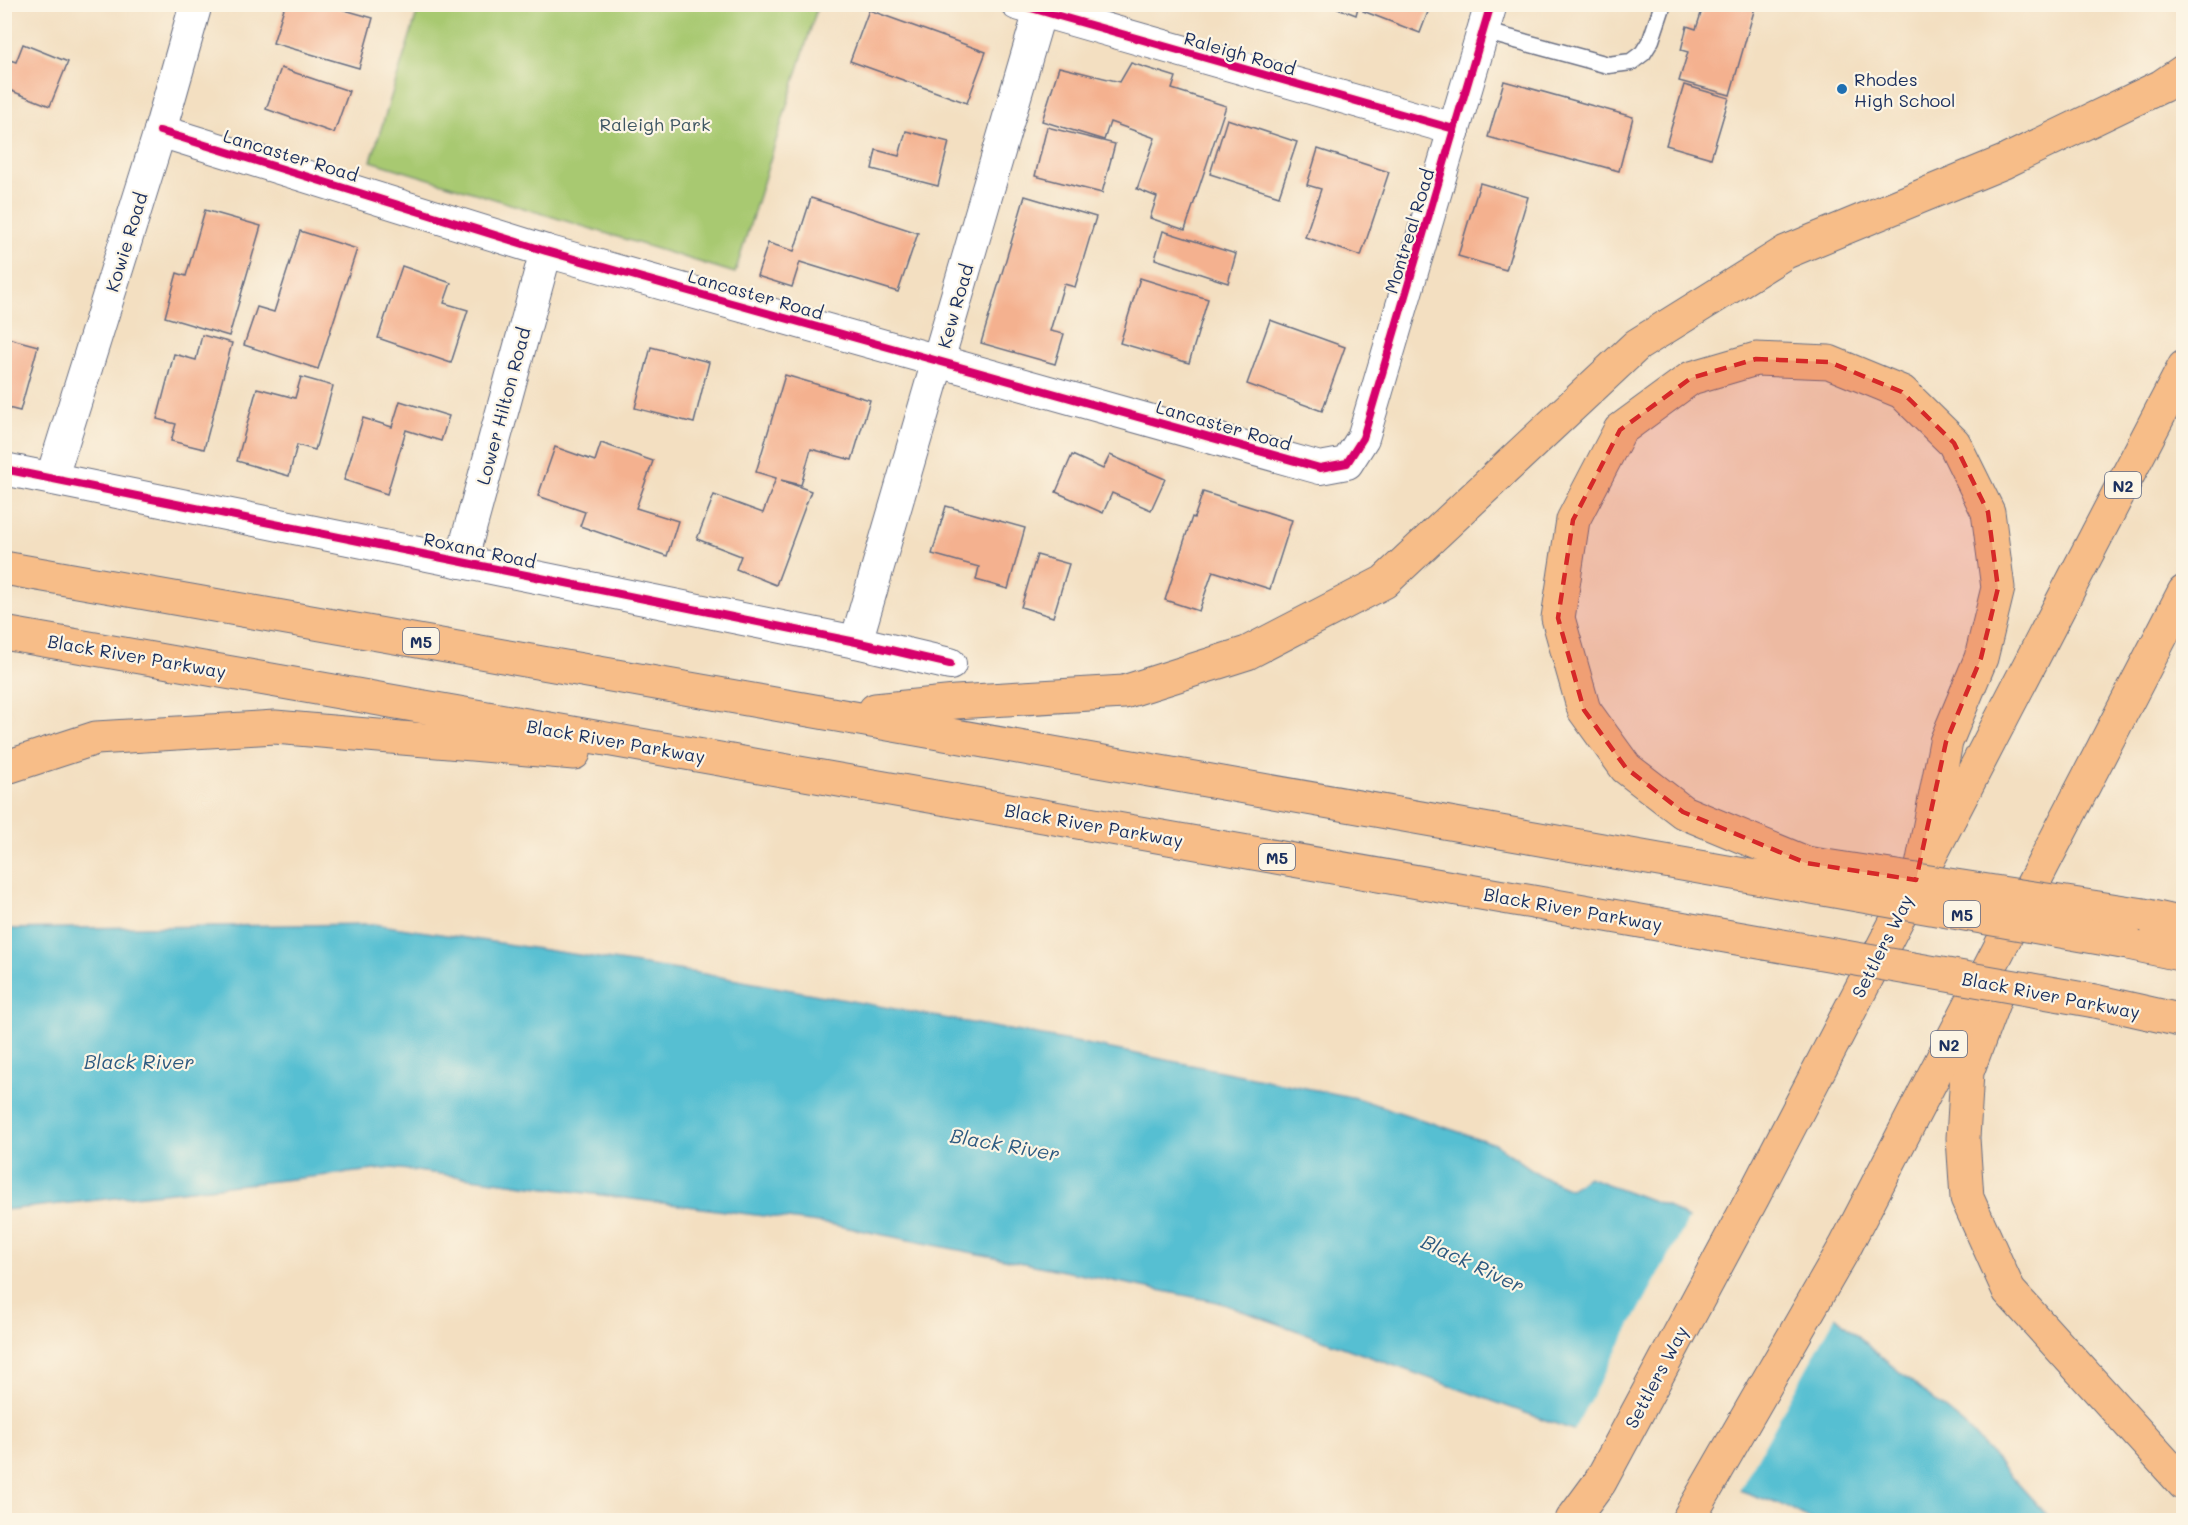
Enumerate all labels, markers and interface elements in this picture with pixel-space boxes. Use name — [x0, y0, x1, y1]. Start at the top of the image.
street label: Raleigh Road — [1181, 26, 1299, 80]
place label: Rhodes High School — [1854, 67, 1955, 112]
marker: Rhodes High School — [1835, 82, 1849, 96]
park label: Raleigh Park — [599, 112, 711, 136]
street label: Lancaster Road — [221, 123, 361, 187]
street label: Montreal Road — [1379, 166, 1439, 296]
street label: Kowie Road — [99, 189, 153, 295]
street label: Kew Road — [932, 261, 978, 351]
street label: Lancaster Road — [685, 263, 827, 325]
street label: Lower Hilton Road — [470, 325, 536, 487]
street label: Lancaster Road — [1153, 394, 1295, 456]
road number: N2 — [2105, 472, 2141, 498]
street label: Roxana Road — [422, 526, 538, 574]
street label: Black River Parkway — [46, 628, 228, 684]
road number: M5 — [403, 628, 439, 654]
street label: Black River Parkway — [525, 713, 707, 769]
street label: Black River Parkway — [1003, 797, 1185, 853]
road number: M5 — [1259, 844, 1295, 870]
street label: Black River Parkway — [1482, 881, 1664, 937]
street label: Settlers Way — [1846, 890, 1918, 1002]
road number: M5 — [1944, 901, 1980, 927]
street label: Black River Parkway — [1960, 966, 2142, 1024]
road number: N2 — [1931, 1031, 1967, 1057]
water label: Black River — [84, 1048, 194, 1074]
water label: Black River — [948, 1122, 1062, 1166]
water label: Black River — [1417, 1228, 1529, 1298]
street label: Settlers Way — [1619, 1322, 1693, 1432]

